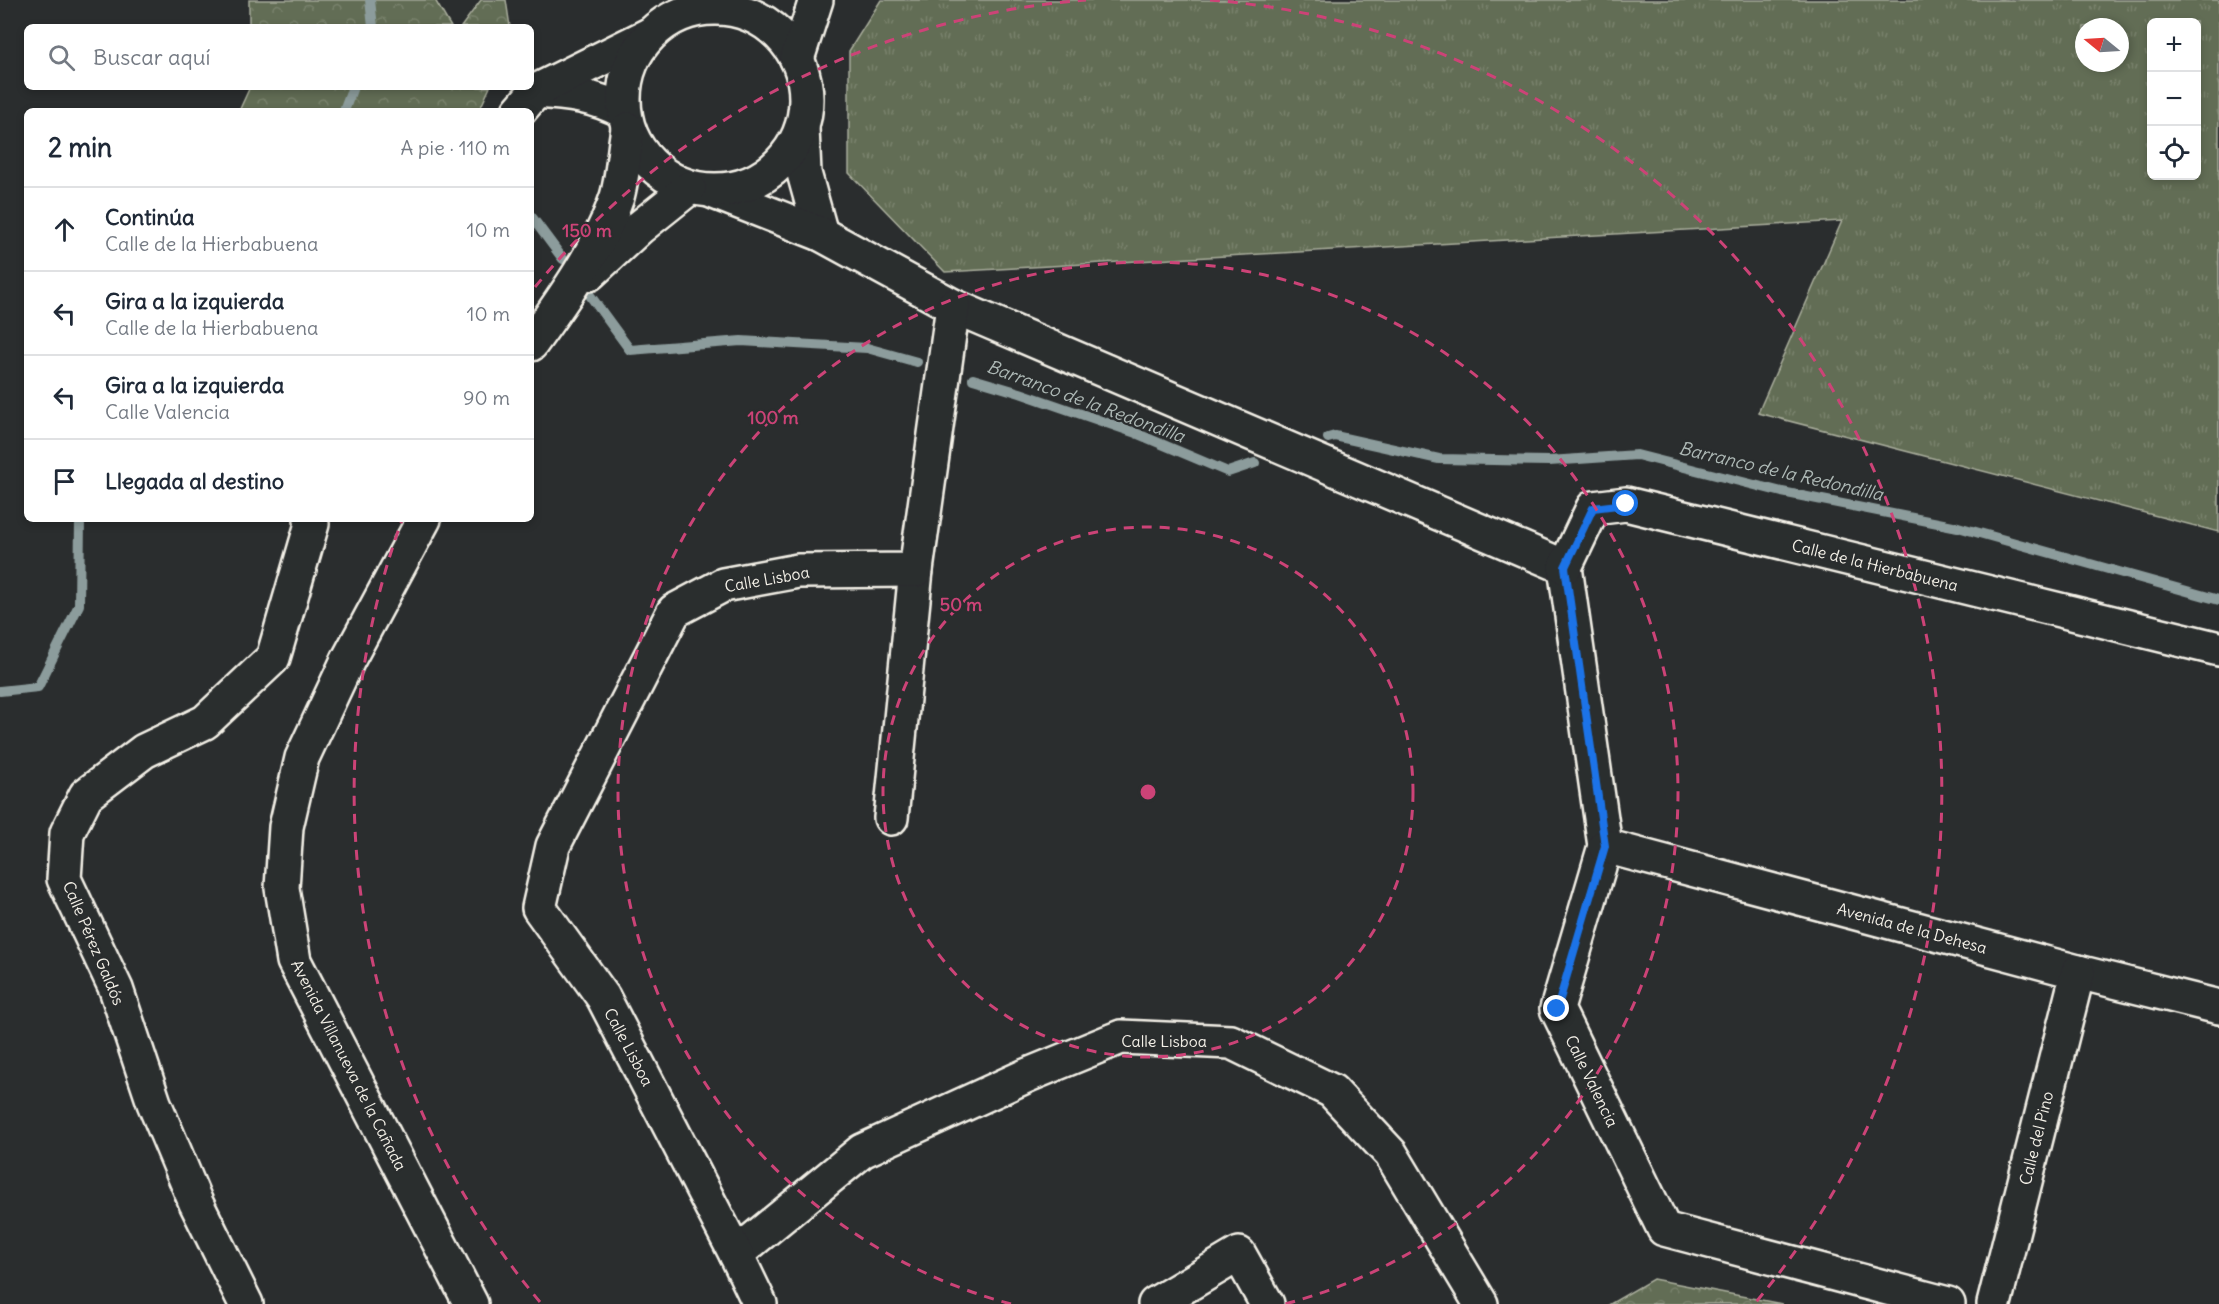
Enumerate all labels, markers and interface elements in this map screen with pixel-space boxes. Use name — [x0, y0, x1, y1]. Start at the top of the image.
north arrow — [2075, 18, 2129, 72]
map controls — [2147, 18, 2201, 180]
button: + — [2147, 18, 2201, 72]
search box — [24, 24, 534, 90]
icon: search — [45, 41, 78, 74]
text: Buscar aquí — [93, 43, 210, 71]
button: − — [2147, 72, 2201, 126]
button: locate — [2147, 126, 2201, 180]
text: 2 min — [48, 131, 112, 164]
text: A pie · 110 m — [400, 135, 510, 160]
text: Continúa — [105, 203, 194, 231]
icon: ahead — [48, 213, 81, 246]
text: 10 m — [467, 217, 510, 242]
text: 150 m — [562, 219, 612, 242]
text: Calle de la Hierbabuena — [105, 231, 318, 256]
text: Gira a la izquierda — [105, 287, 284, 315]
icon: left — [48, 297, 81, 330]
text: 10 m — [467, 301, 510, 326]
text: Calle de la Hierbabuena — [105, 315, 318, 340]
water label: Barranco de la Redondilla — [984, 355, 1190, 448]
text: Gira a la izquierda — [105, 371, 284, 399]
icon: left — [48, 381, 81, 414]
text: 90 m — [463, 385, 510, 410]
text: Calle Valencia — [105, 399, 230, 424]
text: 100 m — [748, 406, 799, 429]
water label: Barranco de la Redondilla — [1677, 436, 1887, 506]
icon: arrive — [48, 465, 81, 498]
text: Llegada al destino — [105, 467, 284, 495]
route start — [1612, 490, 1638, 516]
street label: Calle de la Hierbabuena — [1790, 535, 1960, 595]
street label: Calle Lisboa — [723, 562, 811, 596]
text: 50 m — [940, 593, 982, 616]
centre of rings — [1138, 782, 1158, 802]
street label: Calle Pérez Galdós — [59, 878, 129, 1008]
street label: Avenida de la Dehesa — [1835, 898, 1989, 958]
street label: Avenida Villanueva de la Cañada — [287, 956, 411, 1174]
route end — [1543, 995, 1569, 1021]
street label: Calle Lisboa — [600, 1004, 658, 1090]
street label: Calle Lisboa — [1121, 1031, 1207, 1051]
street label: Calle Valencia — [1561, 1032, 1623, 1130]
street label: Calle del Pino — [2015, 1089, 2057, 1187]

